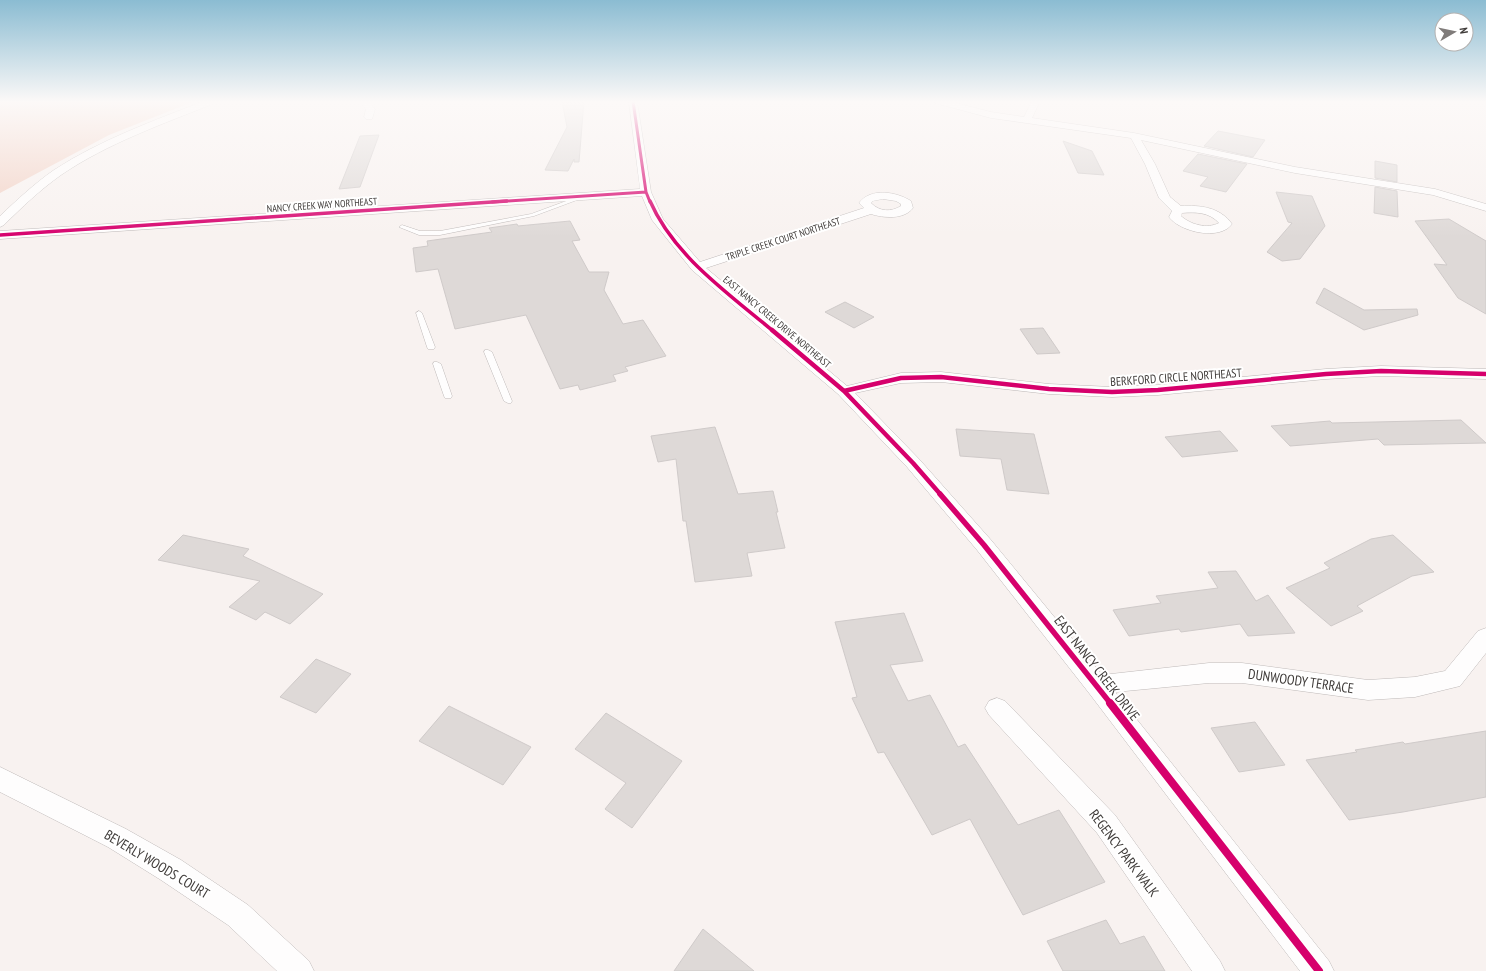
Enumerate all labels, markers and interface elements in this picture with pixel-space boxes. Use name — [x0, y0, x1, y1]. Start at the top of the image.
north arrow — [1434, 12, 1474, 52]
text: N — [1456, 26, 1471, 35]
street label: NANCY CREEK WAY NORTHEAST — [266, 195, 378, 215]
street label: TRIPLE CREEK COURT NORTHEAST — [724, 214, 843, 264]
street label: EAST NANCY CREEK DRIVE NORTHEAST — [720, 273, 834, 371]
street label: BERKFORD CIRCLE NORTHEAST — [1110, 365, 1243, 389]
street label: EAST NANCY CREEK DRIVE — [1050, 612, 1144, 724]
street label: DUNWOODY TERRACE — [1247, 665, 1355, 697]
street label: REGENCY PARK WALK — [1085, 806, 1163, 900]
street label: BEVERLY WOODS COURT — [101, 826, 213, 903]

